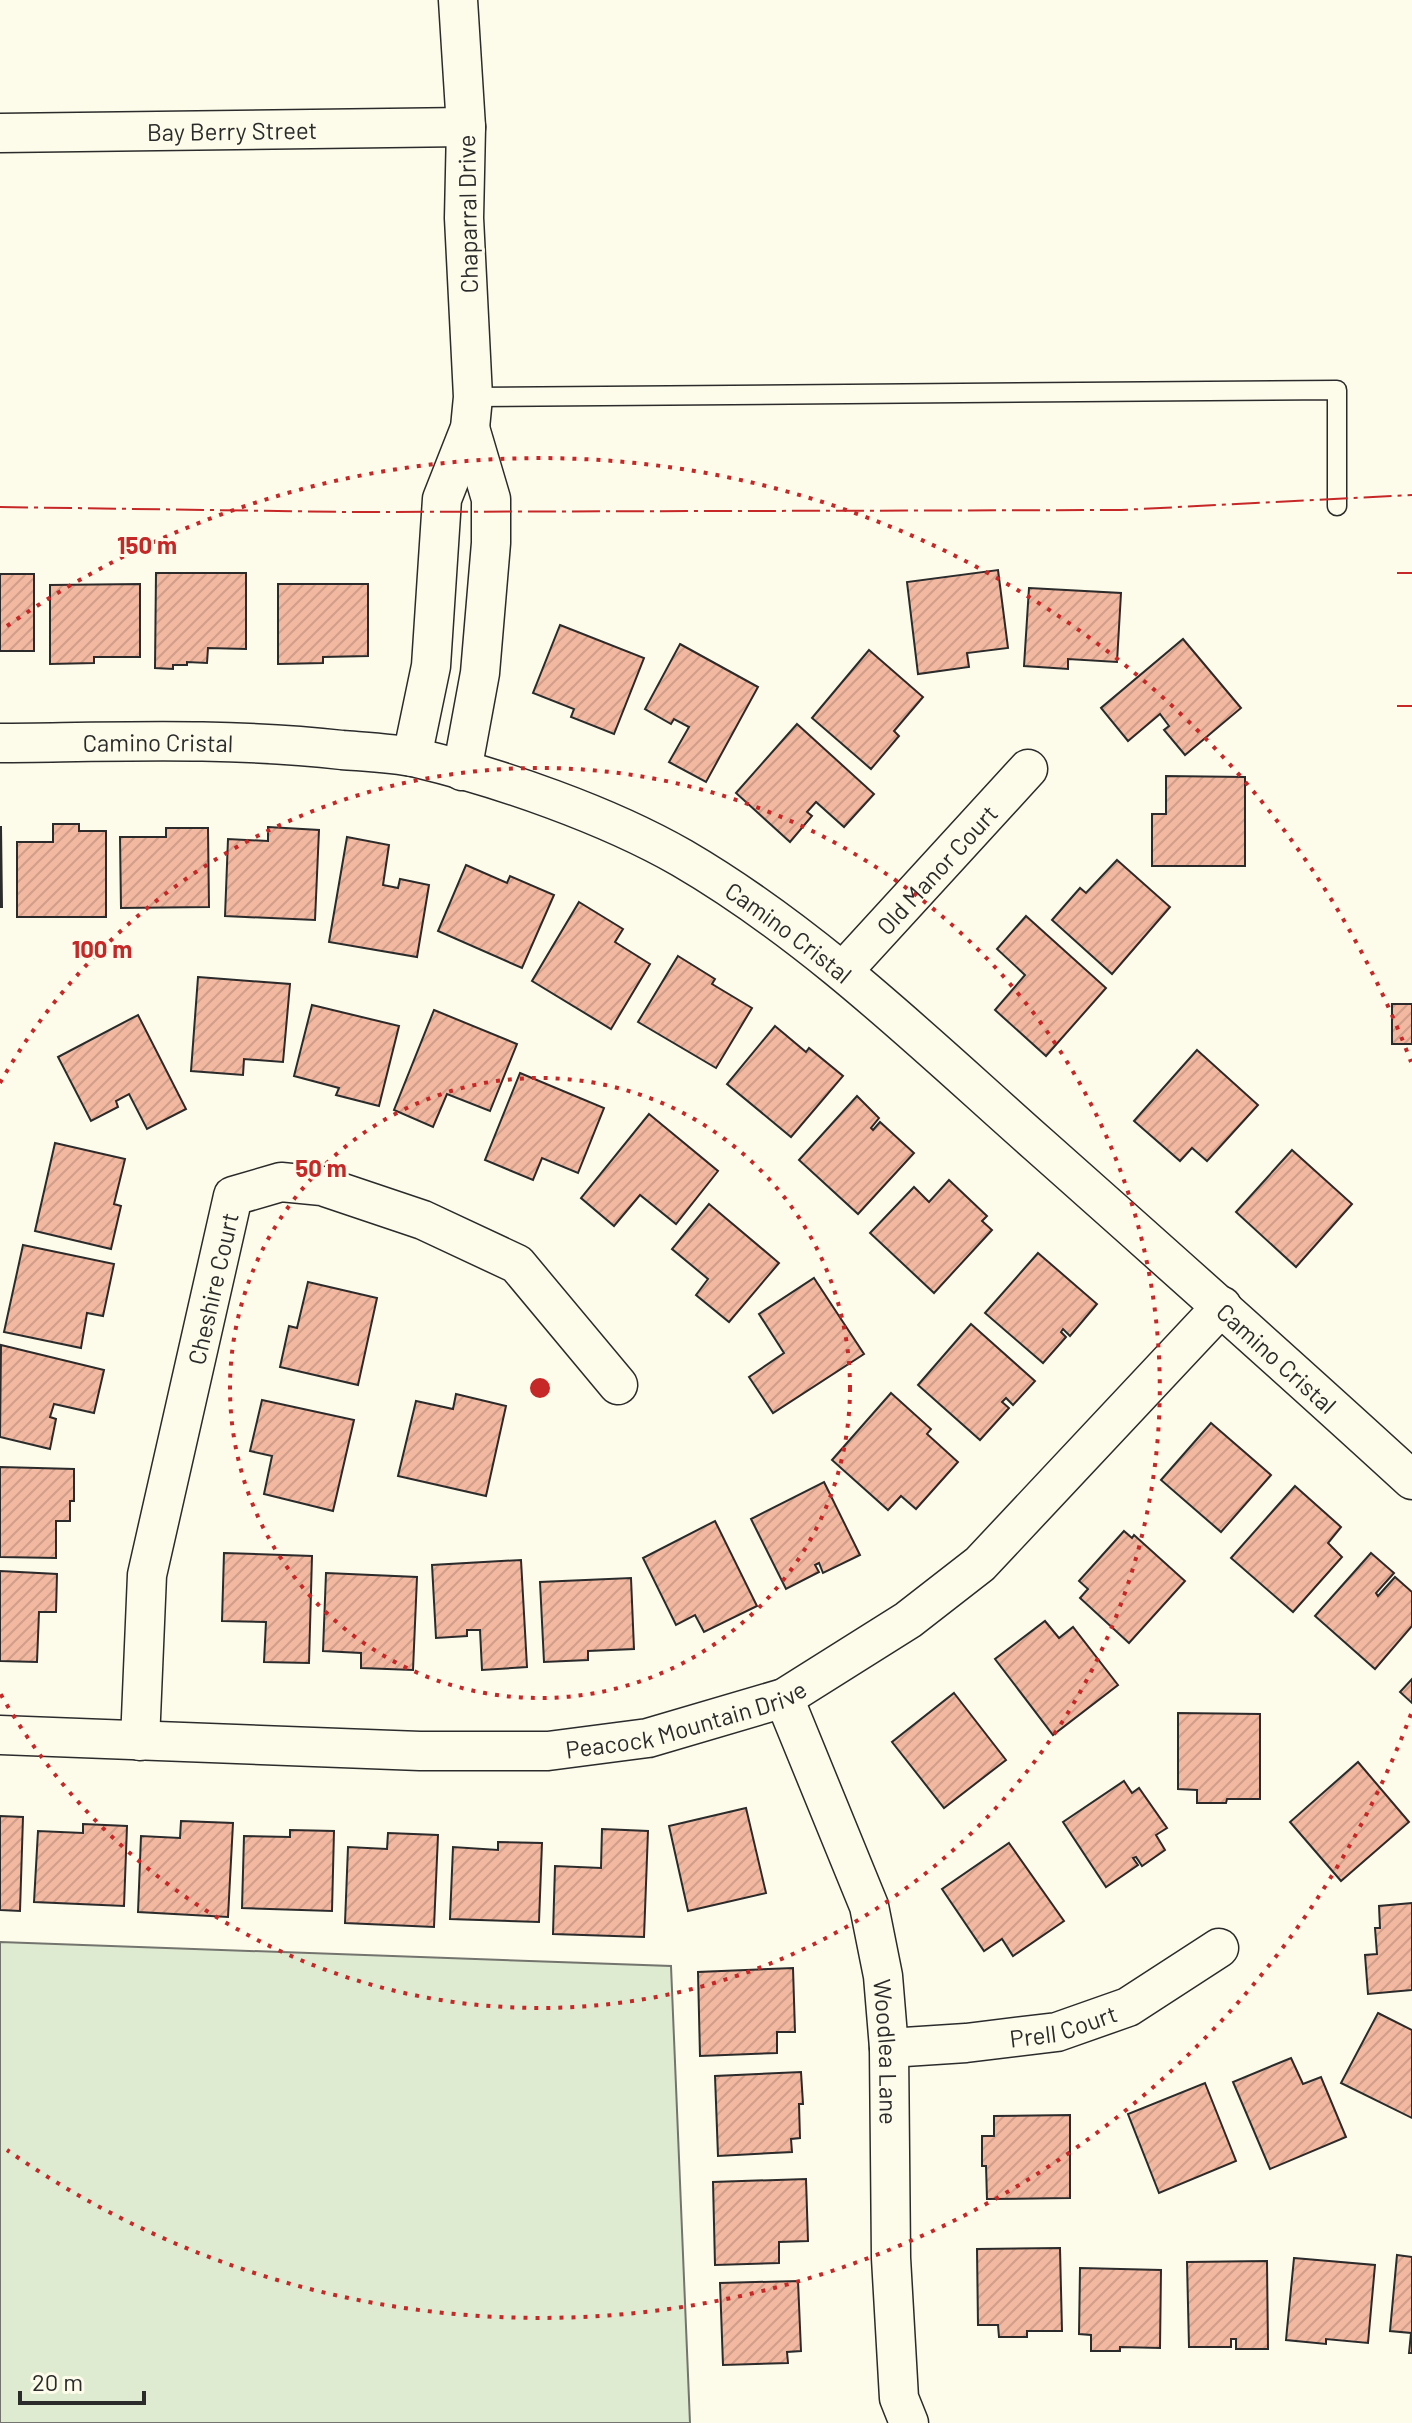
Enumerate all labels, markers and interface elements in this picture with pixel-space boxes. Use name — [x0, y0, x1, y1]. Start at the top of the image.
street label: Bay Berry Street — [147, 114, 317, 146]
street label: Chaparral Drive — [451, 134, 483, 294]
text: 150 m — [117, 530, 177, 559]
street label: Camino Cristal — [82, 727, 234, 757]
street label: Old Manor Court — [870, 798, 1003, 940]
street label: Camino Cristal — [720, 875, 858, 989]
text: 100 m — [72, 934, 132, 963]
text: 50 m — [295, 1153, 347, 1182]
street label: Cheshire Court — [181, 1210, 243, 1367]
street label: Camino Cristal — [1211, 1296, 1343, 1419]
centre of rings — [526, 1374, 554, 1402]
street label: Peacock Mountain Drive — [564, 1673, 811, 1763]
street label: Woodlea Lane — [869, 1978, 904, 2125]
street label: Prell Court — [1008, 1998, 1120, 2052]
scale bar — [20, 2355, 144, 2405]
text: 20 m — [32, 2367, 83, 2396]

